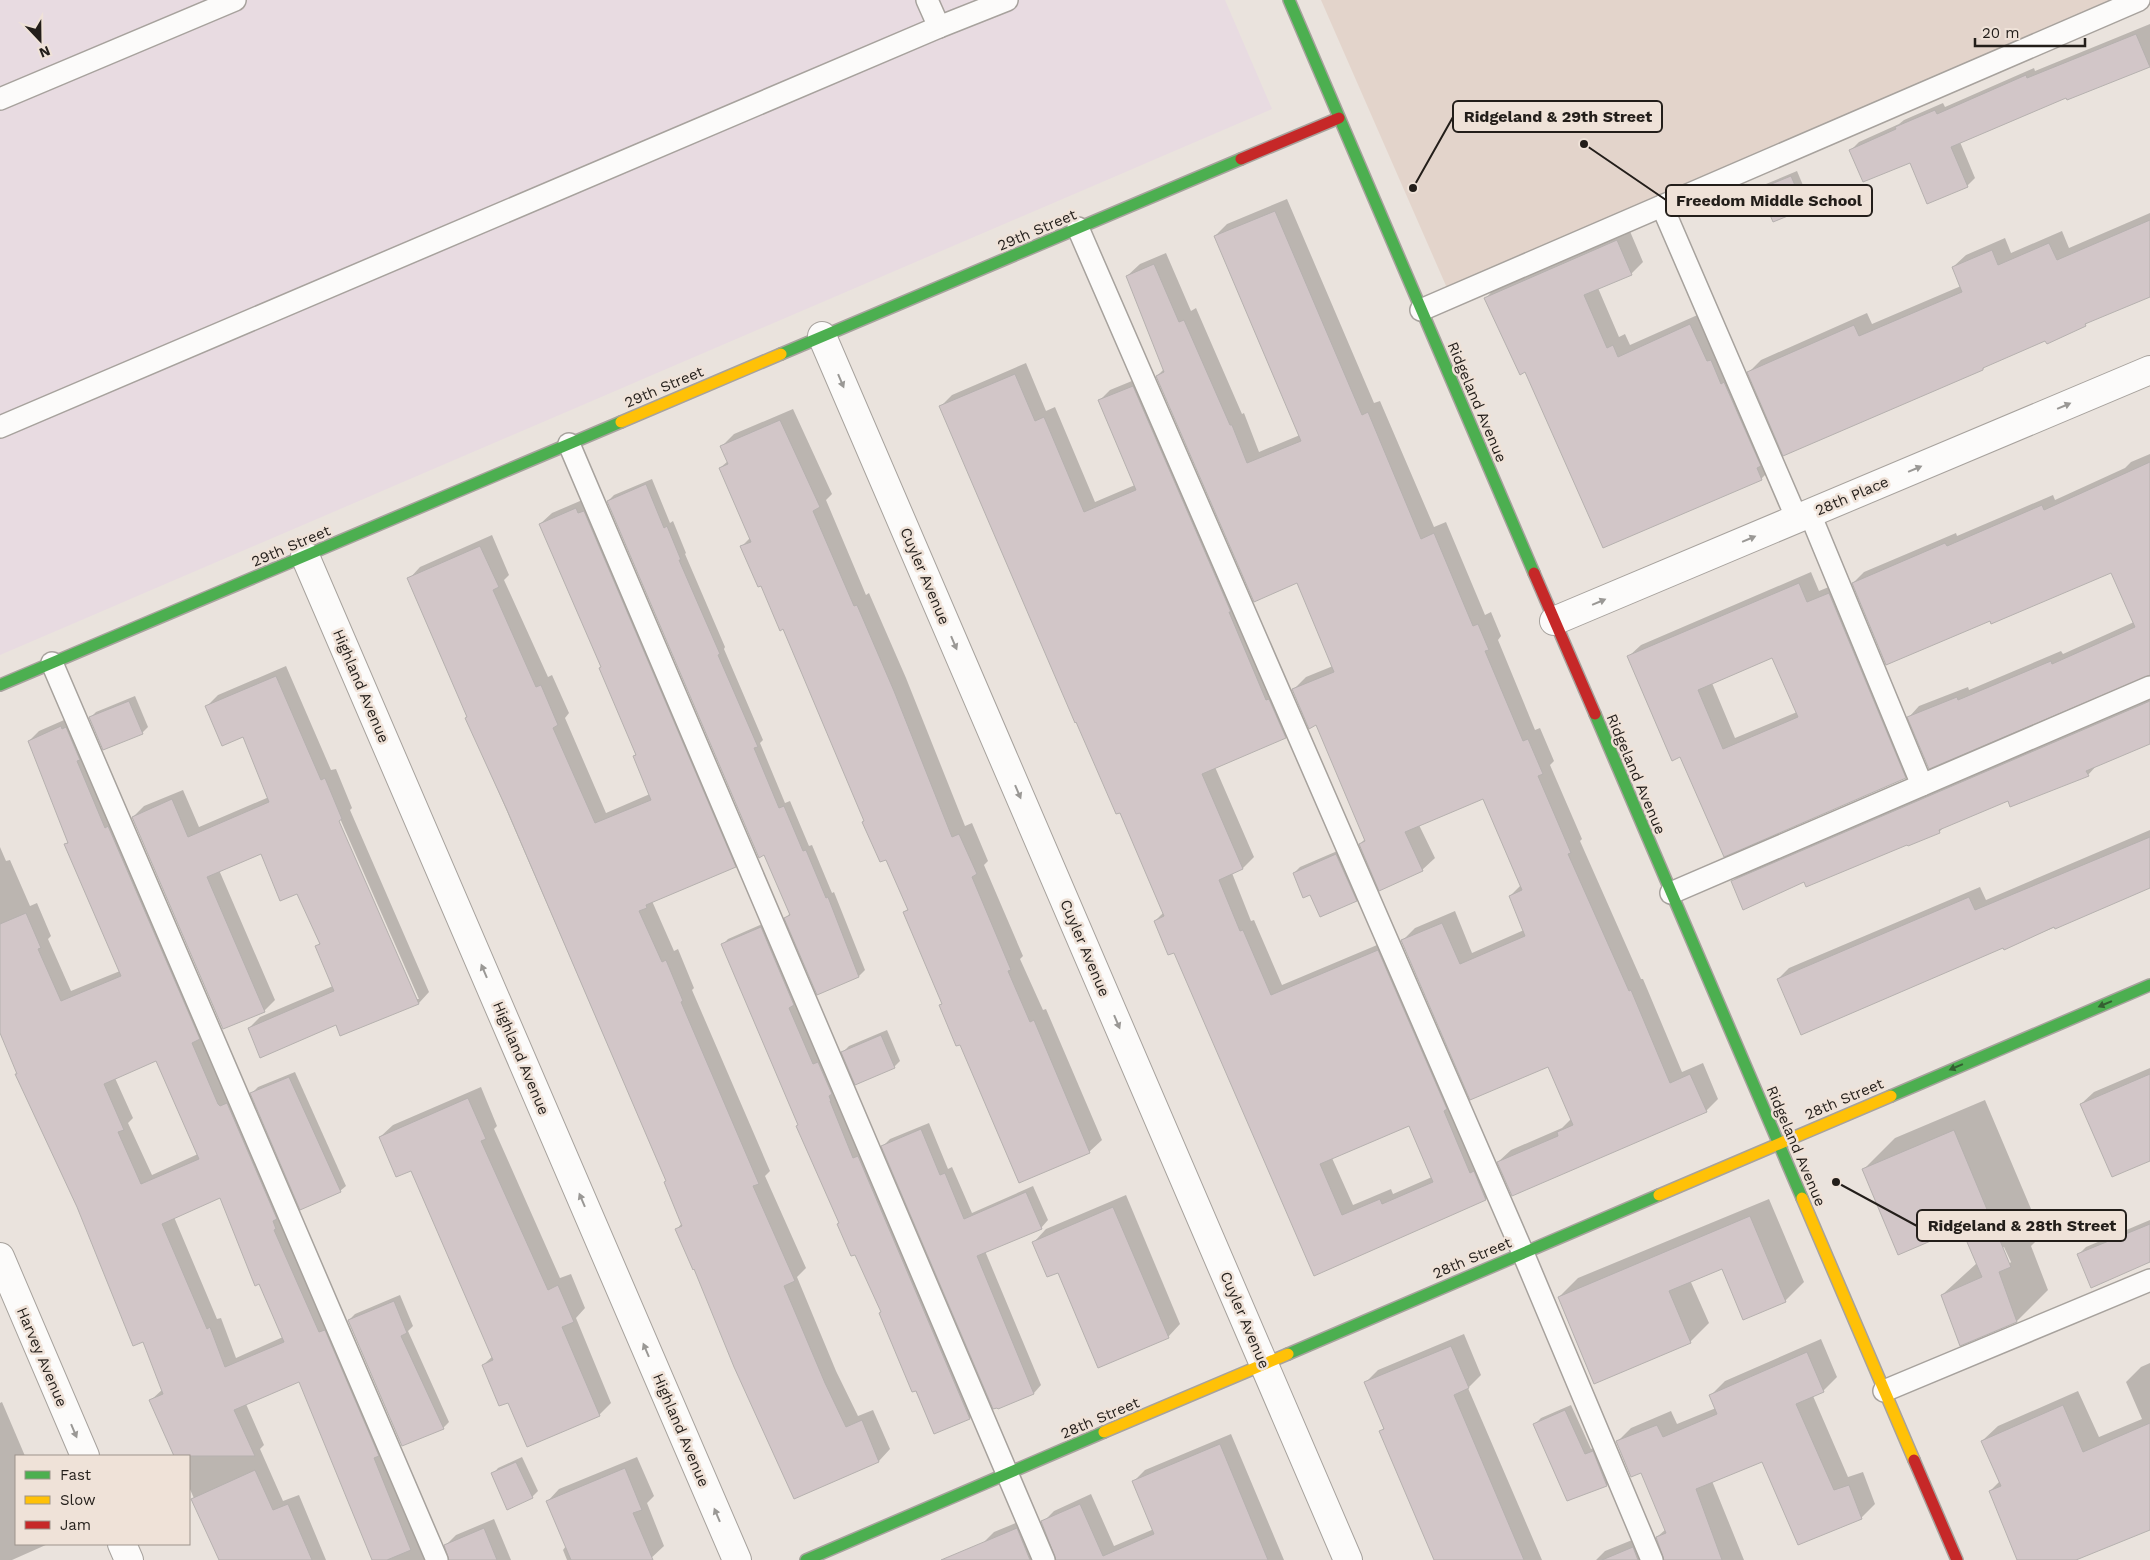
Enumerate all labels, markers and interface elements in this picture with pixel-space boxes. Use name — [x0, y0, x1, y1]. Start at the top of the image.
north arrow — [15, 15, 65, 65]
scale bar — [1975, 15, 2085, 47]
text: 20 m — [1982, 24, 2020, 42]
text: N — [37, 43, 53, 61]
callout: Ridgeland & 29th Street — [1453, 101, 1662, 132]
text: Ridgeland & 29th Street — [1464, 107, 1652, 126]
callout: Freedom Middle School — [1666, 185, 1872, 216]
text: Freedom Middle School — [1676, 191, 1863, 210]
street label: 29th Street — [995, 205, 1080, 255]
street label: Ridgeland Avenue — [1443, 339, 1511, 465]
street label: 29th Street — [622, 362, 707, 412]
one-way arrow — [838, 374, 846, 388]
one-way arrow — [2057, 401, 2072, 409]
one-way arrow — [1908, 465, 1923, 473]
street label: 28th Place — [1813, 472, 1891, 520]
street label: 29th Street — [249, 521, 334, 571]
street label: Cuyler Avenue — [896, 525, 954, 627]
one-way arrow — [1742, 535, 1757, 543]
one-way arrow — [1592, 598, 1606, 606]
street label: Highland Avenue — [329, 627, 393, 745]
one-way arrow — [950, 636, 958, 651]
street label: Ridgeland Avenue — [1602, 711, 1670, 837]
one-way arrow — [1015, 785, 1023, 799]
street label: Cuyler Avenue — [1056, 897, 1114, 999]
one-way arrow — [479, 964, 487, 978]
street label: Highland Avenue — [489, 999, 553, 1117]
one-way arrow — [2098, 1000, 2112, 1008]
one-way arrow — [1113, 1015, 1121, 1029]
one-way arrow — [1949, 1064, 1963, 1072]
street label: 28th Street — [1802, 1074, 1887, 1124]
street label: Ridgeland Avenue — [1762, 1083, 1830, 1209]
one-way arrow — [578, 1193, 586, 1208]
callout: Ridgeland & 28th Street — [1917, 1210, 2126, 1241]
text: Ridgeland & 28th Street — [1928, 1216, 2116, 1235]
street label: 28th Street — [1430, 1233, 1515, 1283]
street label: Cuyler Avenue — [1216, 1269, 1274, 1371]
street label: Harvey Avenue — [13, 1304, 71, 1410]
one-way arrow — [642, 1343, 650, 1357]
street label: Highland Avenue — [649, 1371, 713, 1489]
street label: 28th Street — [1058, 1393, 1143, 1443]
one-way arrow — [70, 1424, 78, 1438]
legend — [15, 1455, 190, 1545]
text: Fast — [60, 1466, 92, 1484]
text: Slow — [60, 1491, 96, 1509]
one-way arrow — [713, 1508, 721, 1522]
text: Jam — [60, 1516, 91, 1534]

